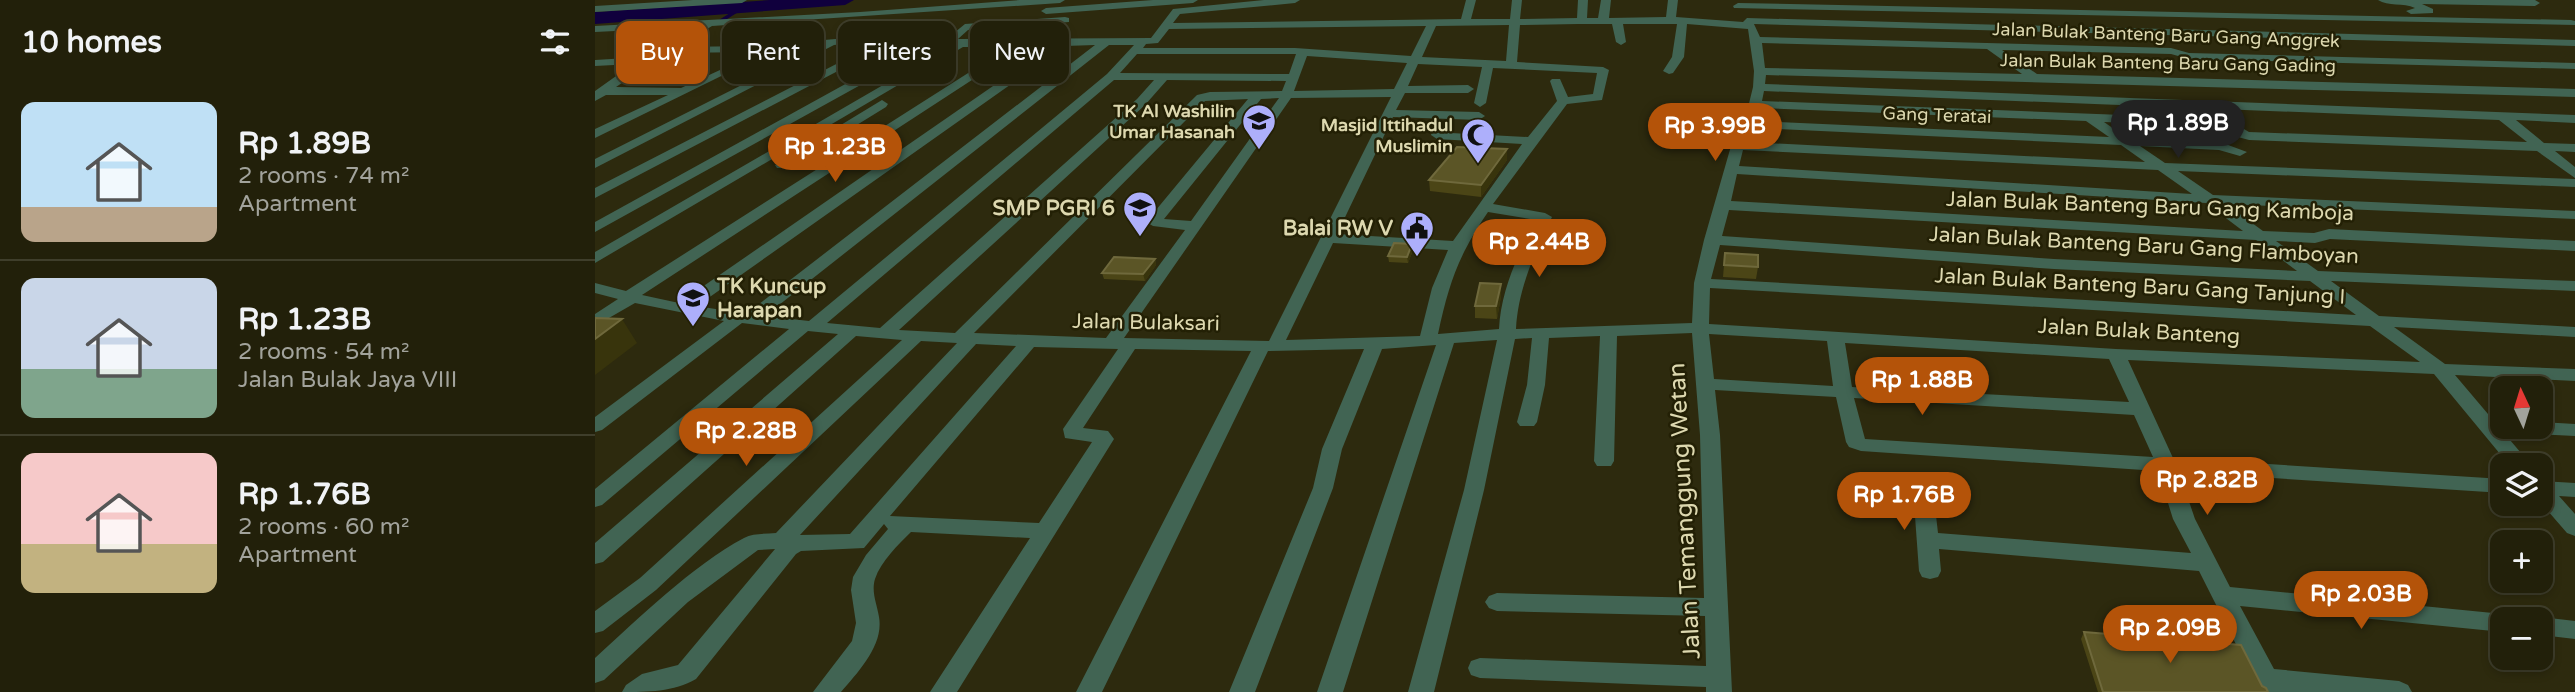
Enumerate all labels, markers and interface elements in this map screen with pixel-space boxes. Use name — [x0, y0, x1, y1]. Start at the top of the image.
street label: Jalan Bulak Banteng Baru Gang Anggrek — [1992, 18, 2340, 52]
chip: Buy — [616, 21, 708, 84]
chip: Rent — [722, 21, 824, 84]
chip: Filters — [838, 21, 956, 84]
chip: New — [970, 21, 1069, 84]
icon: filters — [536, 23, 574, 61]
text: 10 homes — [21, 24, 162, 61]
street label: Jalan Bulak Banteng Baru Gang Gading — [2000, 49, 2336, 77]
place label: TK Al Washilin Umar Hasanah — [1109, 100, 1235, 143]
pin: Rp 1.89B — [2106, 100, 2250, 160]
school or university icon: TK Al Washilin Umar Hasanah — [1240, 102, 1278, 151]
street label: Gang Teratai — [1882, 102, 1992, 128]
pin: Rp 3.99B — [1643, 104, 1787, 163]
text: Rp 1.89B — [2127, 109, 2229, 137]
text: Rp 3.99B — [1664, 112, 1766, 140]
place label: Masjid Ittihadul Muslimin — [1321, 114, 1453, 157]
mosque icon: Masjid Ittihadul Muslimin — [1459, 116, 1497, 165]
pin: Rp 1.23B — [763, 124, 907, 184]
text: Rp 1.89B — [238, 125, 371, 162]
icon: home — [77, 130, 161, 214]
text: Rp 1.23B — [784, 133, 886, 161]
text: 2 rooms · 74 m² — [238, 162, 409, 190]
street label: Jalan Bulak Banteng Baru Gang Kamboja — [1946, 187, 2354, 226]
school or university icon: SMP PGRI 6 — [1121, 189, 1159, 238]
text: Apartment — [238, 190, 357, 218]
place label: SMP PGRI 6 — [993, 196, 1115, 221]
public building icon: Balai RW V — [1398, 209, 1436, 258]
place label: Balai RW V — [1283, 216, 1393, 241]
pin: Rp 2.44B — [1467, 219, 1611, 279]
street label: Jalan Bulak Banteng Baru Gang Flamboyan — [1928, 222, 2360, 269]
text: Rp 2.44B — [1488, 228, 1590, 256]
street label: Jalan Bulak Banteng Baru Gang Tanjung I — [1934, 263, 2346, 310]
place label: TK Kuncup Harapan — [716, 274, 826, 323]
school or university icon: TK Kuncup Harapan — [674, 279, 712, 328]
text: Rp 1.23B — [238, 301, 371, 338]
icon: home — [77, 306, 161, 390]
street label: Jalan Bulaksari — [1072, 309, 1220, 336]
street label: Jalan Bulak Banteng — [2037, 314, 2241, 349]
text: 2 rooms · 54 m² — [238, 338, 409, 366]
pin: Rp 1.88B — [1850, 358, 1994, 417]
street label: Jalan Temanggung Wetan — [1662, 362, 1707, 660]
text: Jalan Bulak Jaya VIII — [238, 366, 457, 394]
text: Rp 1.88B — [1871, 366, 1973, 394]
north arrow — [2490, 376, 2553, 439]
map controls — [2490, 376, 2553, 670]
pin: Rp 2.28B — [674, 408, 818, 468]
text: Rp 2.28B — [695, 417, 797, 445]
button: layers — [2490, 453, 2553, 516]
pin: Rp 2.82B — [2135, 458, 2279, 517]
text: Rp 2.82B — [2156, 466, 2258, 494]
pin: Rp 1.76B — [1832, 472, 1976, 532]
text: Rp 1.76B — [238, 476, 371, 513]
icon: home — [77, 481, 161, 565]
text: Rp 1.76B — [1853, 481, 1955, 509]
text: 2 rooms · 60 m² — [238, 513, 409, 541]
button: + — [2490, 530, 2553, 593]
text: Apartment — [238, 541, 357, 569]
pin: Rp 2.03B — [2289, 572, 2433, 631]
text: Rp 2.03B — [2310, 580, 2412, 608]
pin: Rp 2.09B — [2098, 606, 2242, 665]
button: − — [2490, 607, 2553, 670]
text: Rp 2.09B — [2119, 614, 2221, 642]

